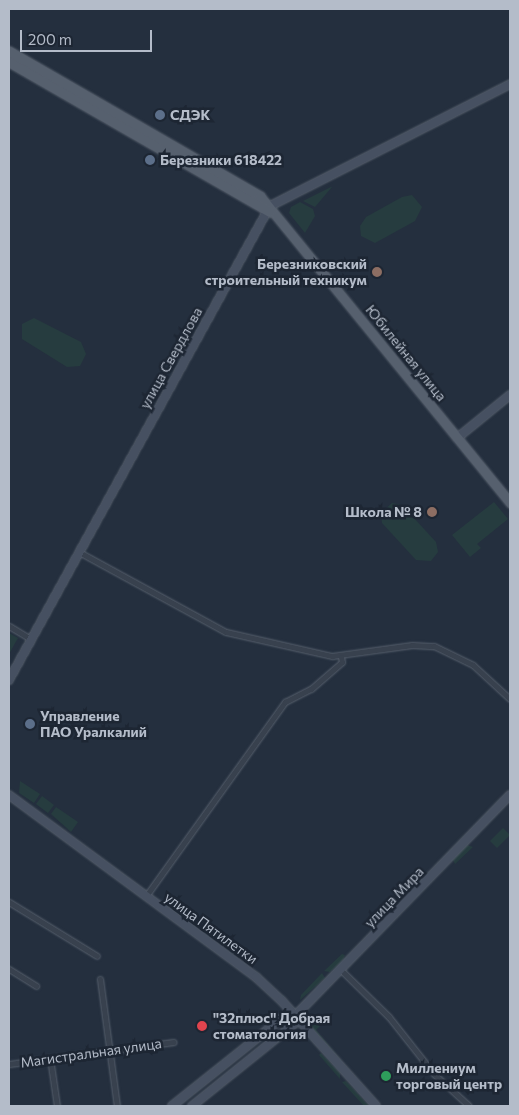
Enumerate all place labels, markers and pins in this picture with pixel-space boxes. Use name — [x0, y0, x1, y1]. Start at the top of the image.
place label: СДЭК — [170, 107, 210, 123]
marker: СДЭК — [154, 109, 166, 121]
place label: Березники 618422 — [160, 152, 282, 168]
marker: Березники 618422 — [144, 154, 156, 166]
place label: Березниковский строительный техникум — [205, 256, 367, 288]
marker: Березниковский строительный техникум — [371, 266, 383, 278]
place label: Школа № 8 — [345, 504, 422, 520]
marker: Школа № 8 — [426, 506, 438, 518]
place label: Управление ПАО Уралкалий — [40, 708, 147, 740]
marker: Управление ПАО Уралкалий — [24, 718, 36, 730]
place label: "32плюс" Добрая стоматология — [213, 1010, 330, 1042]
marker: "32плюс" Добрая стоматология — [195, 1019, 209, 1033]
place label: Миллениум торговый центр — [396, 1060, 502, 1092]
marker: Миллениум торговый центр — [380, 1070, 392, 1082]

